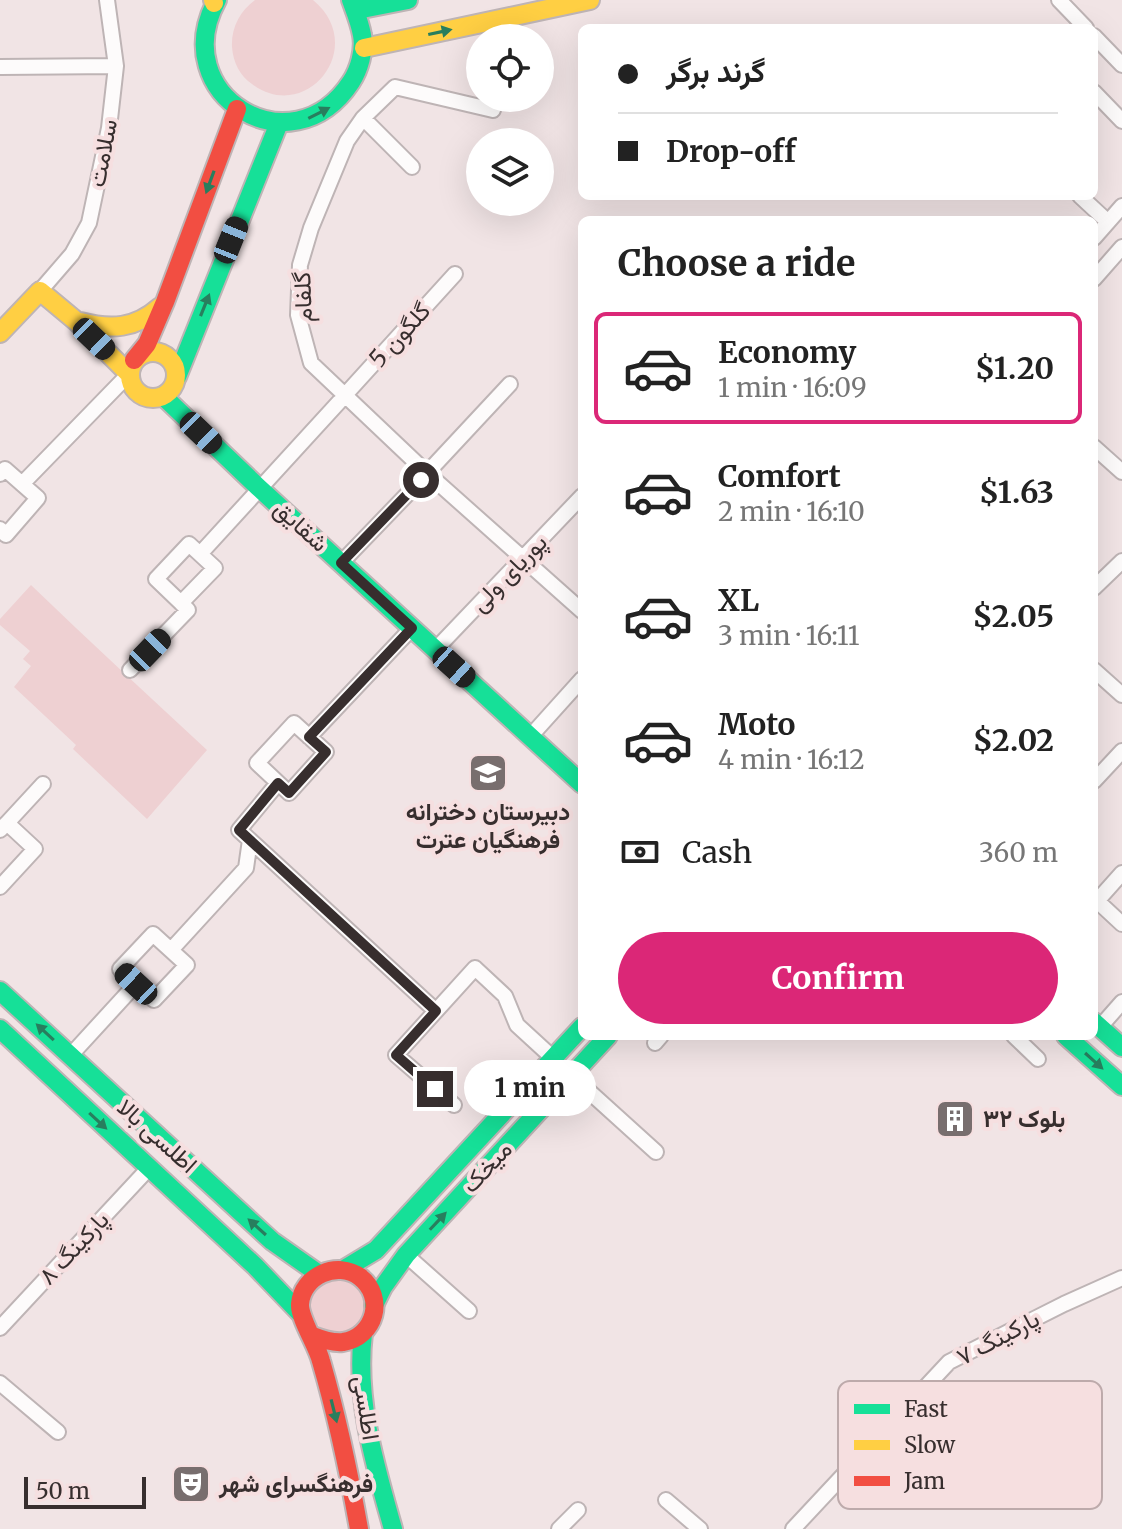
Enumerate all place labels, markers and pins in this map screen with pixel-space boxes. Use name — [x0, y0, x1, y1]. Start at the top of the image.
school or university icon: دبیرستان دخترانه فرهنگیان عترت — [467, 752, 509, 794]
place label: دبیرستان دخترانه فرهنگیان عترت — [406, 796, 570, 855]
building icon: بلوک ۳۲ — [934, 1098, 976, 1140]
place label: بلوک ۳۲ — [983, 1103, 1065, 1134]
theatre icon: فرهنگسرای شهر — [170, 1463, 212, 1505]
place label: فرهنگسرای شهر — [218, 1468, 373, 1499]

